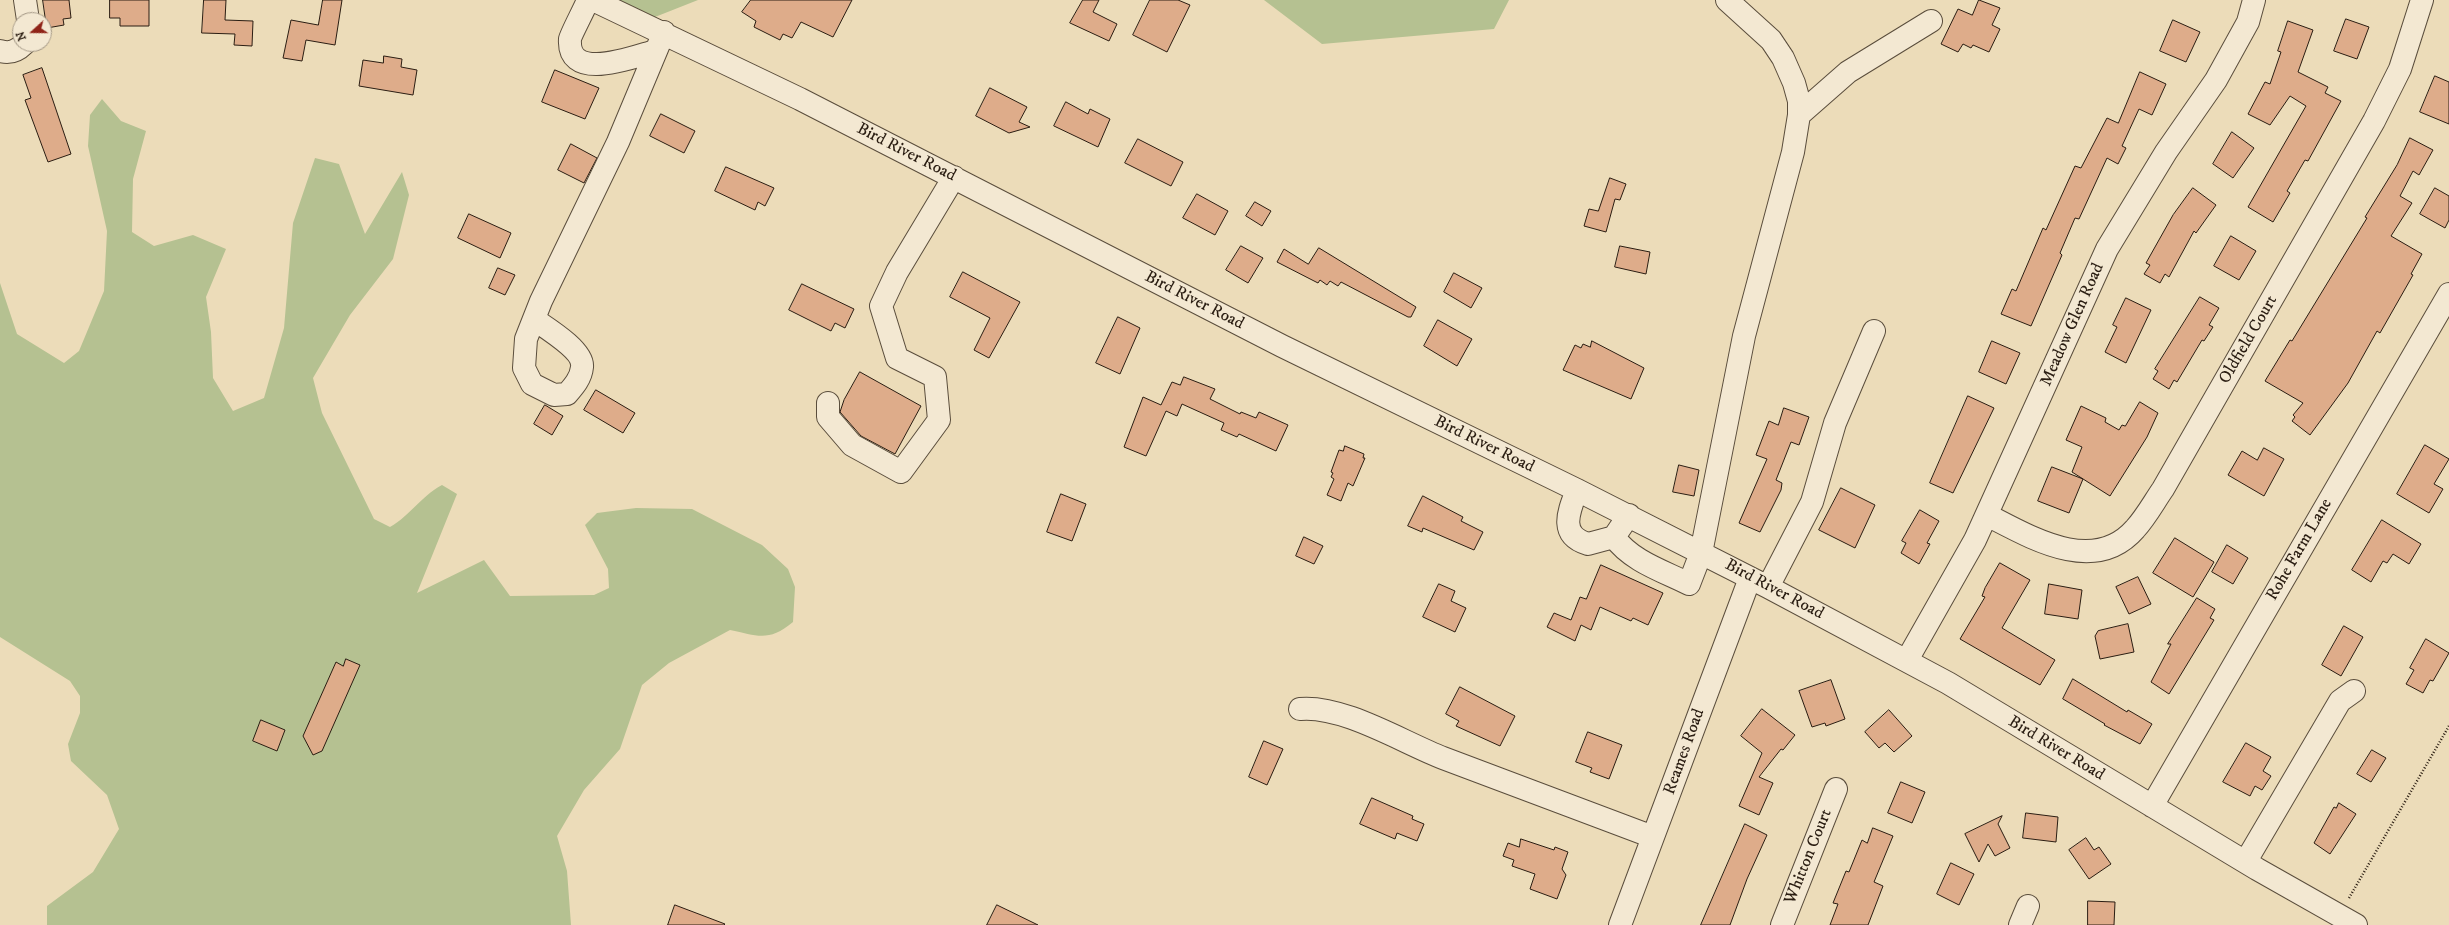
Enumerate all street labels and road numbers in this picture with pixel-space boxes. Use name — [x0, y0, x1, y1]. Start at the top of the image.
street label: Bird River Road — [853, 119, 959, 187]
street label: Meadow Glen Road — [2037, 260, 2109, 390]
street label: Bird River Road — [1141, 267, 1247, 335]
street label: Oldfield Court — [2215, 292, 2283, 388]
street label: Bird River Road — [1431, 412, 1537, 478]
street label: Rohe Farm Lane — [2263, 495, 2337, 605]
street label: Bird River Road — [1721, 555, 1827, 625]
street label: Reames Road — [1660, 706, 1710, 798]
street label: Bird River Road — [2004, 712, 2108, 786]
street label: Whitton Court — [1781, 807, 1837, 907]

